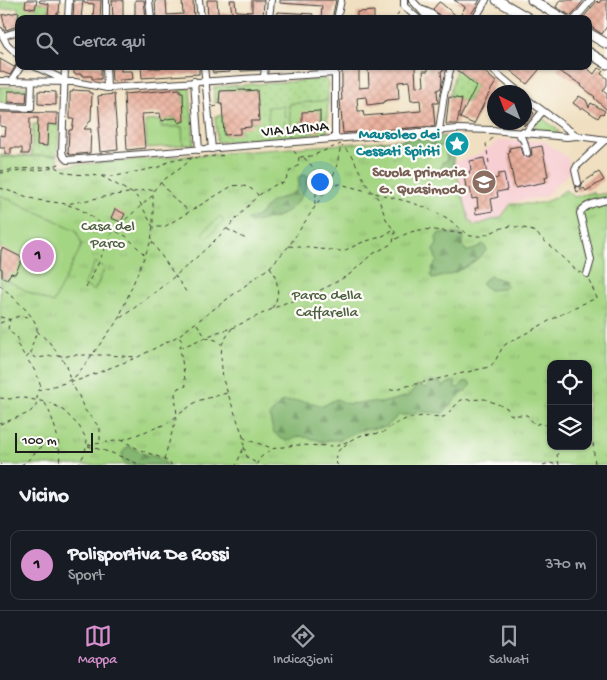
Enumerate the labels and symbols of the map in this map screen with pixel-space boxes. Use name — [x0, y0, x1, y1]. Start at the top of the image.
north arrow — [487, 85, 532, 130]
street label: VIA LATINA — [260, 118, 330, 142]
place label: Mausoleo dei Cessati Spiriti — [355, 126, 440, 161]
place icon: Mausoleo dei Cessati Spiriti — [444, 131, 470, 157]
place label: Scuola primaria G. Quasimodo — [372, 164, 467, 199]
your location — [307, 169, 333, 195]
school or university icon: Scuola primaria G. Quasimodo — [471, 169, 497, 195]
park label: Casa del Parco — [81, 218, 135, 253]
pin: 1 — [22, 237, 54, 275]
park label: Parco della Caffarella — [291, 287, 363, 322]
scale bar — [15, 430, 92, 453]

